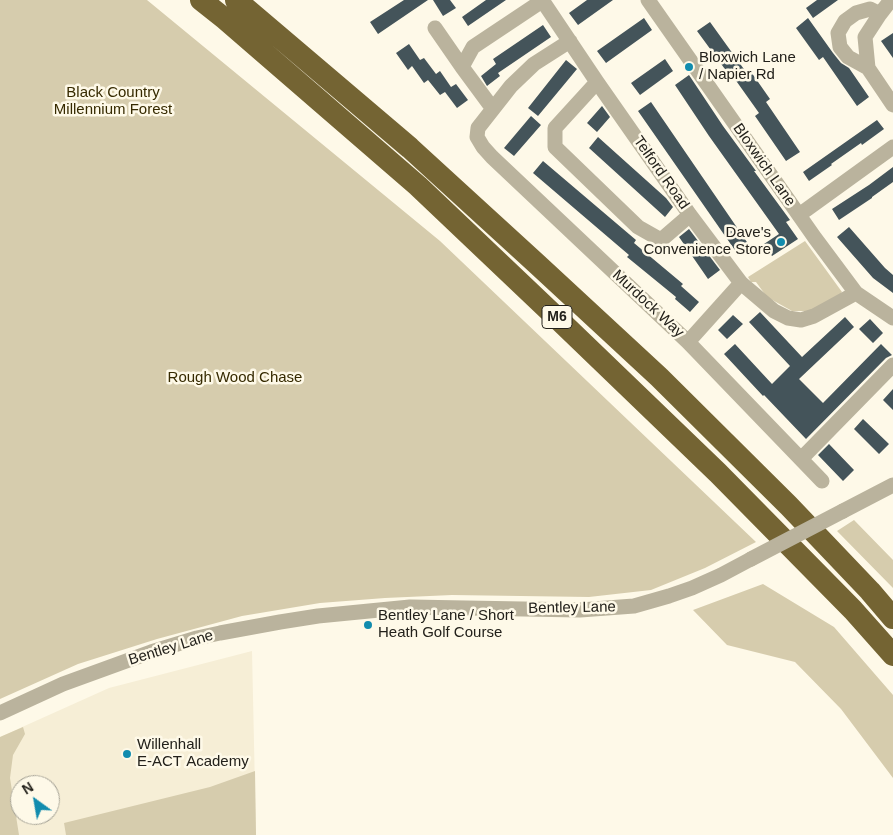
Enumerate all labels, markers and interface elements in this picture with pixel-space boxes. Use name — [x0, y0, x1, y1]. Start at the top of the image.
place label: Bloxwich Lane / Napier Rd — [699, 49, 796, 84]
marker: Bloxwich Lane / Napier Rd — [683, 61, 695, 73]
park label: Black Country Millennium Forest — [54, 84, 172, 119]
street label: Bloxwich Lane — [729, 120, 799, 210]
street label: Telford Road — [629, 133, 693, 213]
place label: Dave's Convenience Store — [643, 224, 771, 259]
marker: Dave's Convenience Store — [775, 236, 787, 248]
street label: Murdock Way — [609, 266, 687, 342]
road number: M6 — [542, 306, 572, 328]
park label: Rough Wood Chase — [168, 369, 302, 387]
street label: Bentley Lane — [528, 598, 616, 618]
place label: Bentley Lane / Short Heath Golf Course — [378, 607, 514, 642]
marker: Bentley Lane / Short Heath Golf Course — [362, 619, 374, 631]
street label: Bentley Lane — [126, 627, 216, 669]
place label: Willenhall E-ACT Academy — [137, 736, 249, 771]
marker: Willenhall E-ACT Academy — [121, 748, 133, 760]
north arrow — [10, 775, 60, 825]
text: N — [19, 779, 36, 798]

